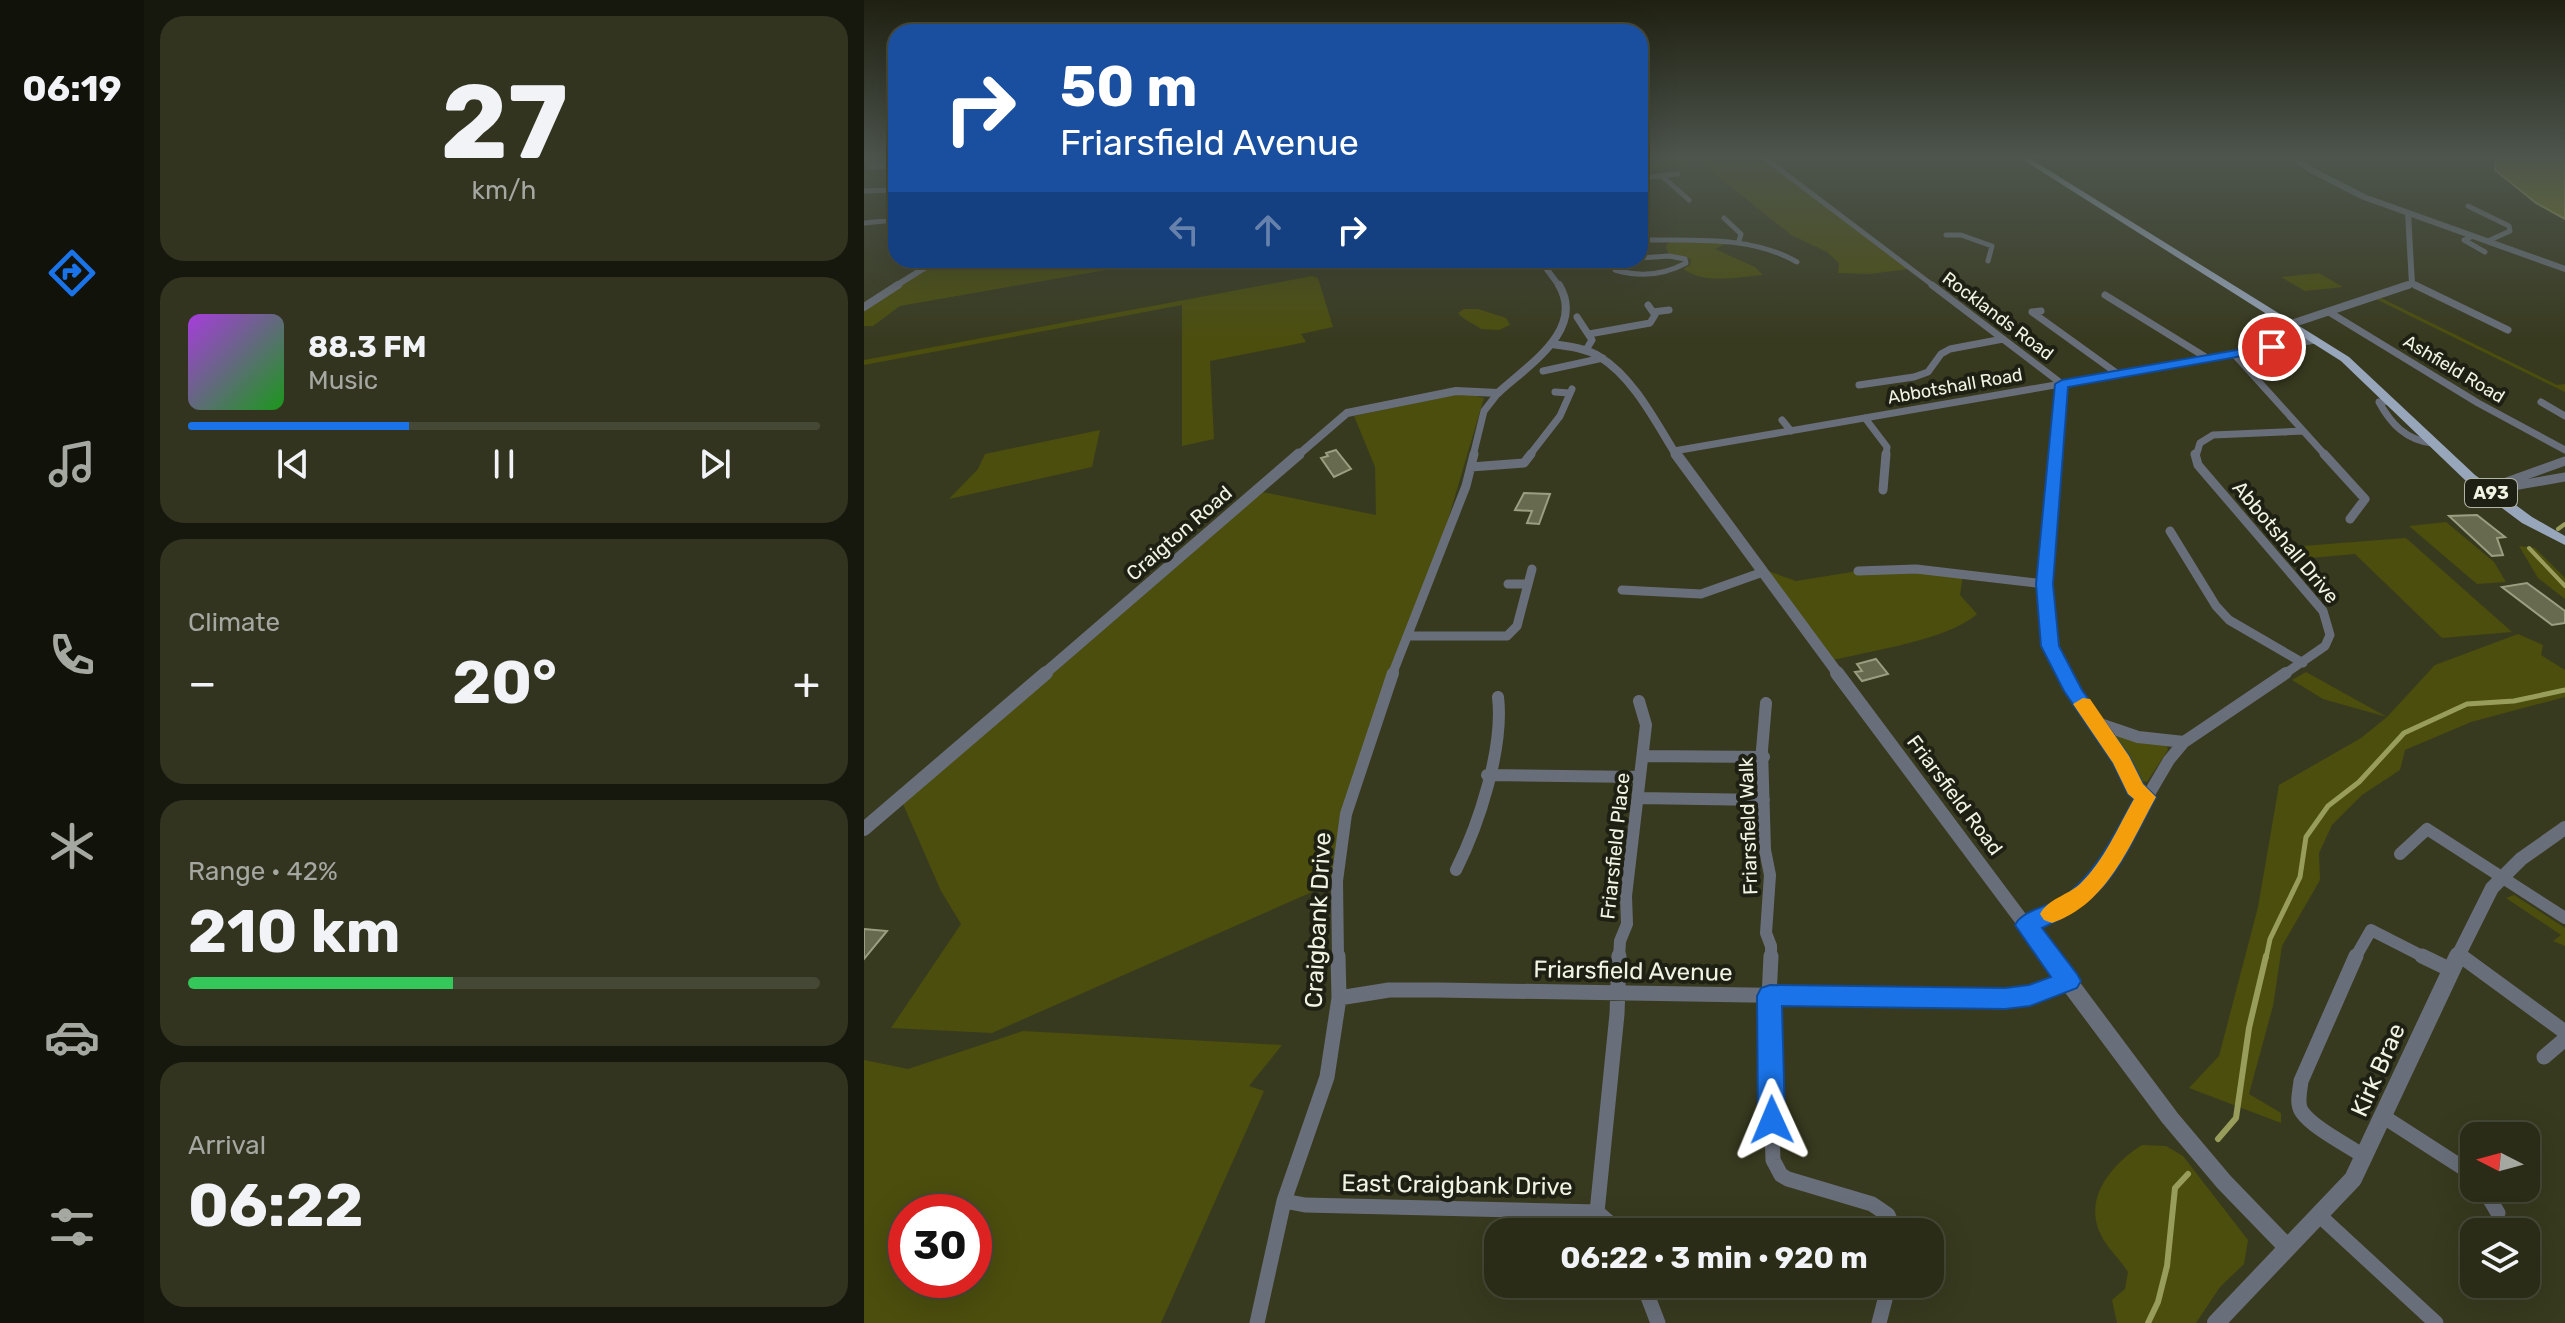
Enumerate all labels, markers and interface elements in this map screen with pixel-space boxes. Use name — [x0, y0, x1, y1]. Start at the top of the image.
text: 50 m — [1060, 54, 1197, 120]
icon: right — [928, 56, 1032, 160]
text: 27 — [440, 61, 568, 184]
text: 06:19 — [22, 67, 122, 110]
text: Friarsfield Avenue — [1060, 121, 1359, 164]
text: km/h — [472, 175, 536, 206]
icon: left — [1162, 208, 1206, 252]
icon: ahead — [1246, 208, 1290, 252]
icon: right — [1330, 208, 1374, 252]
icon: directions — [44, 245, 100, 301]
street label: Rocklands Road — [1938, 267, 2058, 365]
pin — [2238, 313, 2306, 381]
icon: arrive — [2250, 325, 2294, 369]
text: 88.3 FM — [308, 329, 427, 365]
street label: Ashfield Road — [2399, 330, 2509, 408]
street label: Abbotshall Road — [1886, 363, 2024, 409]
text: Music — [308, 365, 378, 396]
icon: music — [44, 436, 100, 492]
icon: previous — [271, 442, 315, 486]
icon: pause — [482, 442, 526, 486]
icon: next — [693, 442, 737, 486]
street label: Abbotshall Drive — [2228, 476, 2344, 608]
road number: A93 — [2465, 479, 2517, 507]
street label: Craigton Road — [1121, 481, 1237, 585]
text: Climate — [188, 607, 280, 638]
icon: phone — [44, 627, 100, 683]
text: 20° — [452, 647, 557, 718]
text: − — [188, 657, 217, 709]
text: + — [793, 657, 820, 709]
street label: Friarsfield Road — [1902, 730, 2008, 860]
street label: Friarsfield Walk — [1734, 756, 1762, 895]
street label: Friarsfield Place — [1595, 771, 1635, 921]
icon: climate — [44, 818, 100, 874]
street label: Craigbank Drive — [1299, 831, 1337, 1009]
text: Range · 42% — [188, 856, 338, 887]
text: 210 km — [188, 896, 400, 967]
street label: Friarsfield Avenue — [1533, 955, 1733, 987]
icon: car — [44, 1009, 100, 1065]
street label: Kirk Brae — [2345, 1019, 2411, 1121]
position arrow — [1730, 1078, 1814, 1162]
north arrow — [2460, 1122, 2540, 1202]
map controls — [2460, 1122, 2540, 1298]
text: Arrival — [188, 1130, 266, 1161]
street label: East Craigbank Drive — [1341, 1169, 1573, 1201]
text: 06:22 — [188, 1170, 363, 1241]
speed limit sign: 30 — [888, 1194, 992, 1298]
icon: filters — [44, 1199, 100, 1255]
button: layers — [2460, 1218, 2540, 1298]
text: 06:22 · 3 min · 920 m — [1560, 1240, 1868, 1276]

